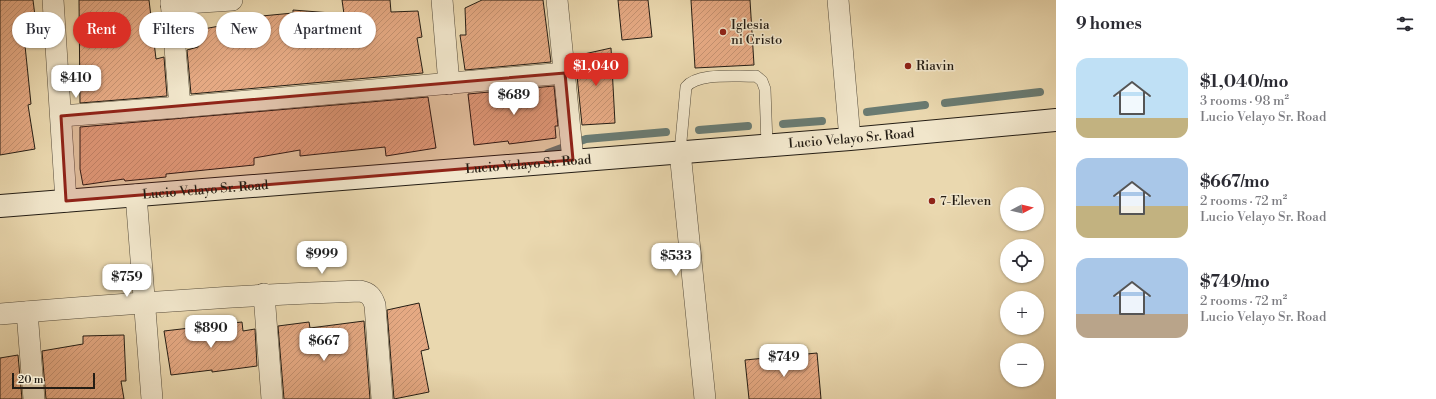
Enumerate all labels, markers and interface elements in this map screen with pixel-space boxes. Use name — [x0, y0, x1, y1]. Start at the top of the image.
chip: Buy — [12, 12, 65, 48]
chip: Rent — [73, 12, 131, 48]
chip: Filters — [139, 12, 208, 48]
chip: New — [216, 12, 271, 48]
chip: Apartment — [279, 12, 376, 48]
text: 9 homes — [1076, 13, 1142, 35]
icon: filters — [1394, 13, 1416, 35]
place label: Iglesia ni Cristo — [731, 17, 782, 48]
marker: Iglesia ni Cristo — [718, 27, 728, 37]
pin: $1,040 — [563, 53, 629, 87]
text: $1,040 — [573, 58, 619, 74]
place label: Riavin — [916, 58, 955, 74]
marker: Riavin — [903, 61, 913, 71]
pin: $410 — [52, 65, 100, 99]
text: $410 — [60, 70, 92, 86]
text: $1,040/mo — [1200, 71, 1289, 93]
icon: home — [1108, 74, 1156, 122]
pin: $689 — [490, 82, 538, 116]
text: $689 — [498, 87, 530, 103]
text: 3 rooms · 98 m² — [1200, 93, 1289, 109]
text: Lucio Velayo Sr. Road — [1200, 109, 1326, 125]
street label: Lucio Velayo Sr. Road — [788, 125, 916, 152]
street label: Lucio Velayo Sr. Road — [465, 151, 593, 177]
text: $667/mo — [1200, 171, 1269, 193]
icon: home — [1108, 174, 1156, 222]
street label: Lucio Velayo Sr. Road — [142, 177, 270, 203]
north arrow — [1000, 187, 1044, 231]
map controls — [1000, 187, 1044, 387]
place label: 7-Eleven — [940, 193, 991, 209]
text: 2 rooms · 72 m² — [1200, 193, 1287, 209]
marker: 7-Eleven — [927, 196, 937, 206]
text: Lucio Velayo Sr. Road — [1200, 209, 1326, 225]
button: locate — [1000, 239, 1044, 283]
pin: $999 — [298, 241, 346, 275]
pin: $533 — [652, 243, 700, 277]
text: $999 — [306, 246, 338, 262]
text: $533 — [660, 248, 692, 264]
pin: $759 — [103, 264, 151, 298]
text: $759 — [111, 269, 143, 285]
text: $749/mo — [1200, 271, 1270, 293]
icon: home — [1108, 274, 1156, 322]
button: + — [1000, 291, 1044, 335]
text: 2 rooms · 72 m² — [1200, 293, 1287, 309]
text: Lucio Velayo Sr. Road — [1200, 309, 1326, 325]
pin: $890 — [187, 315, 235, 349]
text: $890 — [194, 320, 228, 336]
pin: $667 — [300, 328, 348, 362]
text: $667 — [308, 333, 340, 349]
button: − — [1000, 343, 1044, 387]
pin: $749 — [760, 344, 808, 378]
text: $749 — [768, 349, 800, 365]
scale bar — [12, 371, 95, 390]
text: 20 m — [18, 373, 43, 387]

